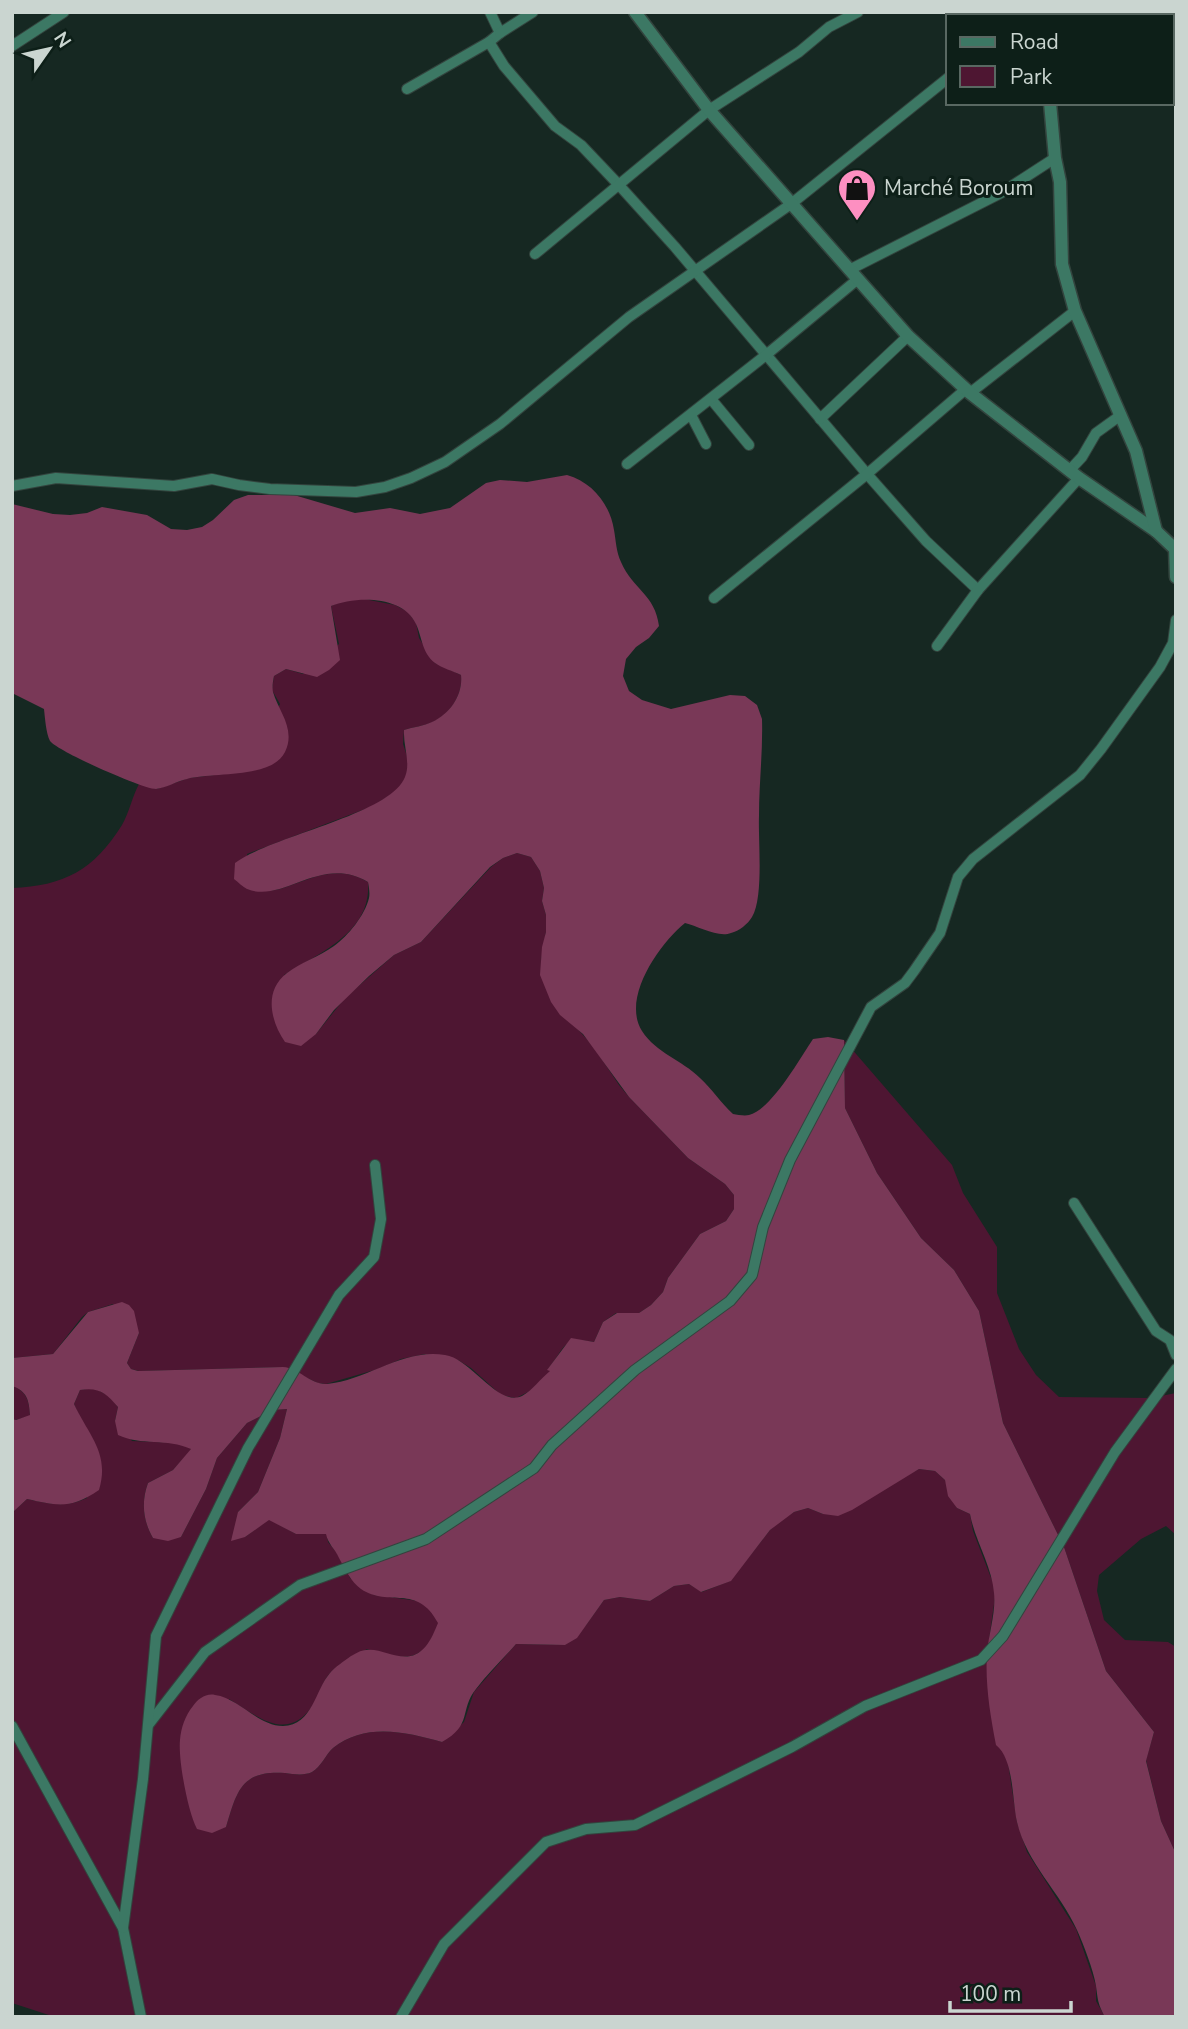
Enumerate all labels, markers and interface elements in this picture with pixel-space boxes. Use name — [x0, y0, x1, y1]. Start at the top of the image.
north arrow — [14, 14, 84, 84]
legend — [946, 14, 1174, 105]
text: N — [48, 27, 77, 53]
text: Road — [1010, 28, 1059, 56]
text: Park — [1010, 63, 1052, 91]
shop icon: Marché Boroum — [836, 167, 878, 222]
place label: Marché Boroum — [884, 174, 1033, 202]
scale bar — [950, 1969, 1071, 2013]
text: 100 m — [960, 1980, 1021, 2008]

